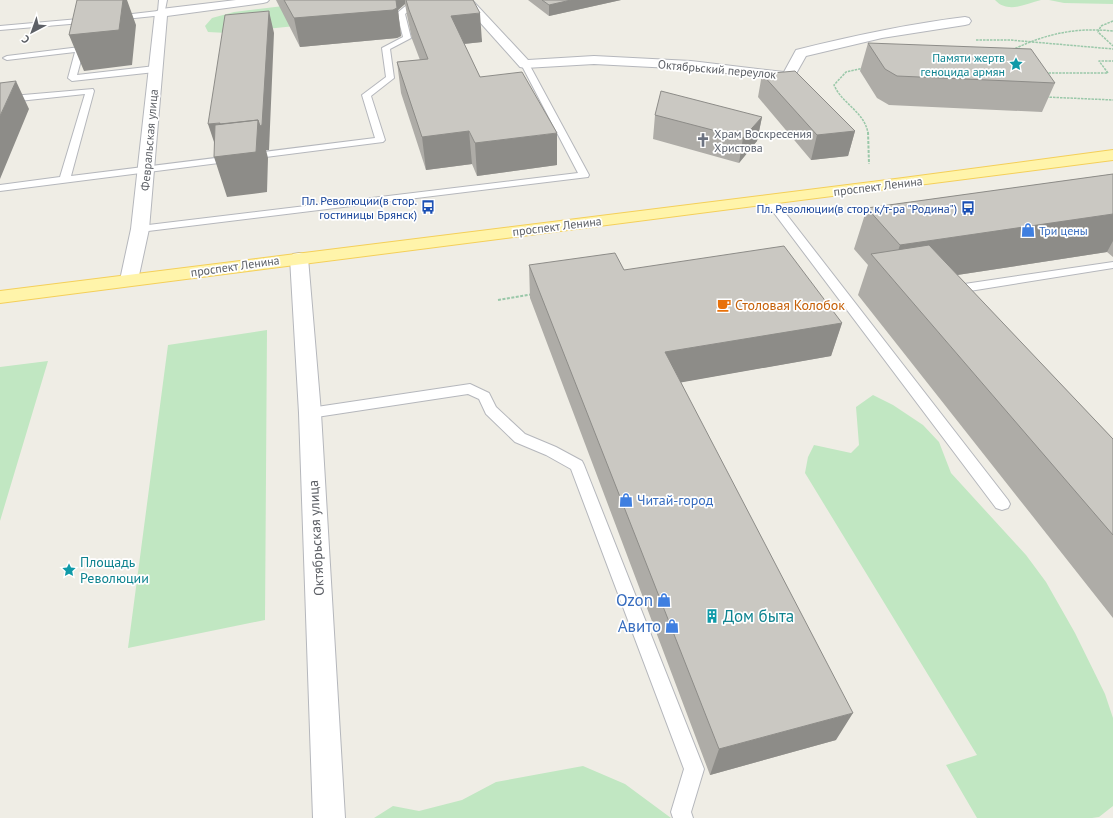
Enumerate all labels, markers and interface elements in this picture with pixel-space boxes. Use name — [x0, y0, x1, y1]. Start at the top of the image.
north arrow — [12, 12, 52, 52]
text: С — [19, 32, 32, 47]
place label: Памяти жертв геноцида армян — [921, 50, 1005, 79]
street label: Октябрьский переулок — [657, 56, 777, 82]
place icon: Памяти жертв геноцида армян — [1008, 56, 1024, 72]
street label: Февральская улица — [137, 89, 161, 191]
place label: Храм Воскресения Христова — [714, 126, 812, 155]
church icon: Храм Воскресения Христова — [695, 132, 711, 148]
street label: проспект Ленина — [833, 173, 923, 199]
place label: Пл. Революции(в стор. гостиницы Брянск) — [301, 193, 417, 222]
bus stop icon: Пл. Революции(в стор. гостиницы Брянск) — [420, 199, 436, 215]
bus stop icon: Пл. Революции(в стор. к/т-ра "Родина") — [960, 200, 976, 216]
place label: Пл. Революции(в стор. к/т-ра "Родина") — [756, 201, 957, 216]
street label: проспект Ленина — [512, 213, 602, 239]
shop icon: Три цены — [1020, 222, 1036, 238]
place label: Три цены — [1039, 223, 1088, 238]
street label: проспект Ленина — [190, 252, 280, 280]
place label: Столовая Колобок — [735, 296, 845, 314]
cafe icon: Столовая Колобок — [716, 297, 732, 313]
street label: Октябрьская улица — [304, 480, 328, 596]
place label: Читай-город — [637, 491, 714, 509]
shop icon: Читай-город — [618, 492, 634, 508]
place label: Площадь Революции — [80, 553, 149, 587]
place icon: Площадь Революции — [61, 562, 77, 578]
place label: Ozon — [616, 589, 653, 611]
shop icon: Ozon — [656, 592, 672, 608]
place label: Дом быта — [723, 605, 794, 627]
building icon: Дом быта — [704, 608, 720, 624]
place label: Авито — [618, 615, 661, 637]
shop icon: Авито — [664, 618, 680, 634]

